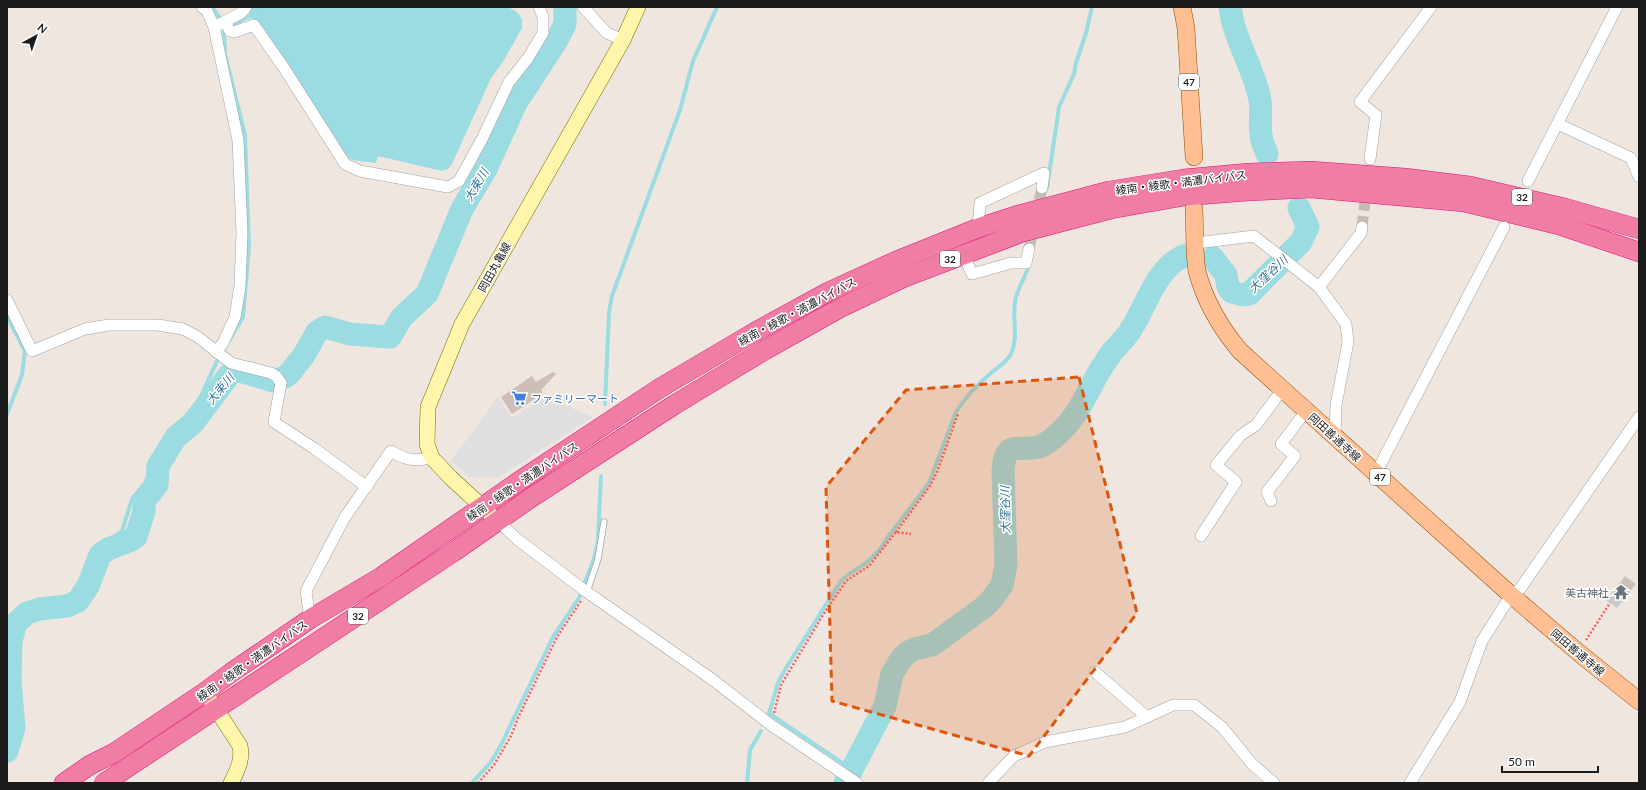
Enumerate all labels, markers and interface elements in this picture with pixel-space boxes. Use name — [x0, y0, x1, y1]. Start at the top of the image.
north arrow — [16, 16, 56, 56]
text: N — [35, 20, 50, 36]
road number: 47 — [1179, 74, 1199, 90]
water label: 大束川 — [461, 164, 492, 204]
street label: 綾南・綾歌・満濃バイパス — [1115, 168, 1247, 196]
road number: 32 — [1512, 189, 1532, 205]
street label: 岡田丸亀線 — [475, 240, 513, 294]
road number: 32 — [940, 251, 960, 267]
water label: 大窪谷川 — [1245, 251, 1292, 296]
street label: 綾南・綾歌・満濃バイパス — [736, 274, 858, 348]
water label: 大束川 — [203, 369, 239, 408]
supermarket icon: ファミリーマート — [510, 389, 528, 407]
place label: ファミリーマート — [531, 392, 619, 405]
street label: 岡田善通寺線 — [1306, 410, 1364, 464]
street label: 綾南・綾歌・満濃バイパス — [464, 439, 580, 523]
road number: 47 — [1370, 469, 1390, 485]
water label: 大窪谷川 — [997, 484, 1013, 534]
temple icon: 美古神社 — [1612, 583, 1630, 601]
place label: 美古神社 — [1565, 586, 1609, 599]
road number: 32 — [348, 608, 368, 624]
street label: 綾南・綾歌・満濃バイパス — [194, 617, 310, 703]
street label: 岡田善通寺線 — [1549, 626, 1607, 678]
scale bar — [1502, 748, 1598, 774]
text: 50 m — [1508, 754, 1535, 769]

